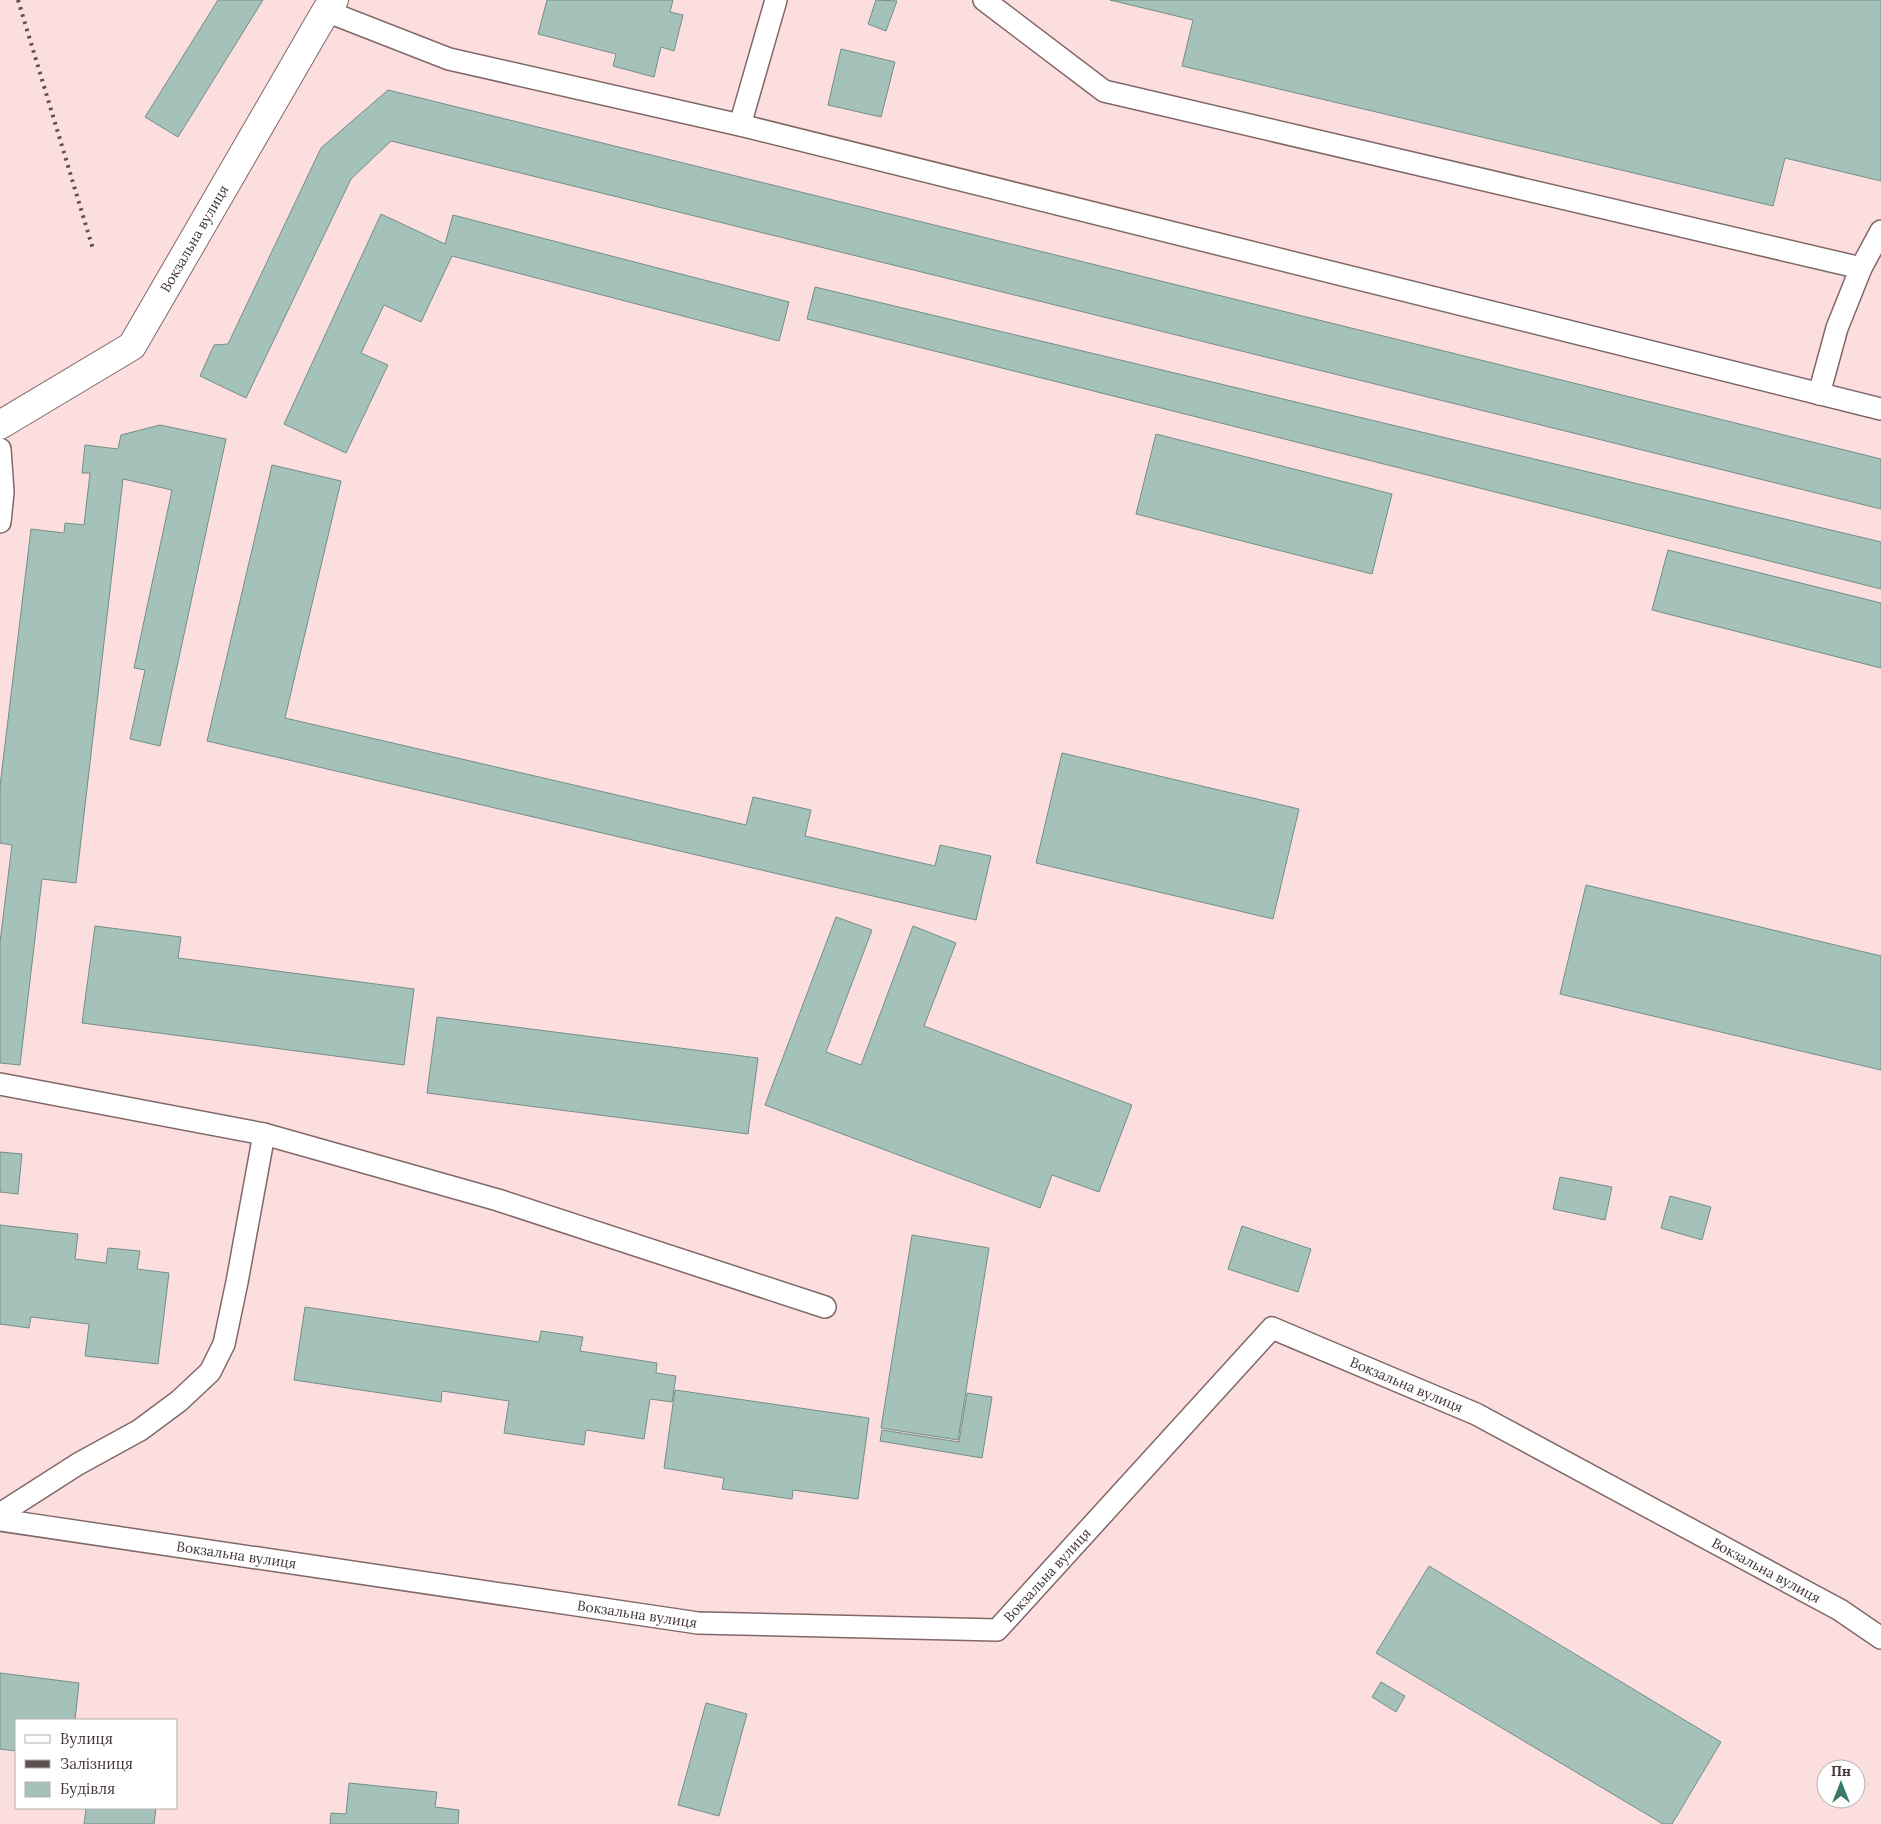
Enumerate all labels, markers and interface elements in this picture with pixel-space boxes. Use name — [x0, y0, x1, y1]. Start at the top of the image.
street label: Вокзальна вулиця — [156, 182, 232, 295]
street label: Вокзальна вулиця — [1347, 1353, 1466, 1417]
street label: Вокзальна вулиця — [1000, 1524, 1095, 1626]
street label: Вокзальна вулиця — [1709, 1534, 1824, 1607]
street label: Вокзальна вулиця — [175, 1537, 298, 1573]
street label: Вокзальна вулиця — [576, 1596, 698, 1632]
legend — [15, 1719, 178, 1809]
text: Вулиця — [60, 1729, 113, 1748]
text: Залізниця — [60, 1754, 133, 1773]
north arrow — [1816, 1759, 1866, 1809]
text: Пн — [1831, 1762, 1851, 1780]
text: Будівля — [60, 1779, 115, 1798]

